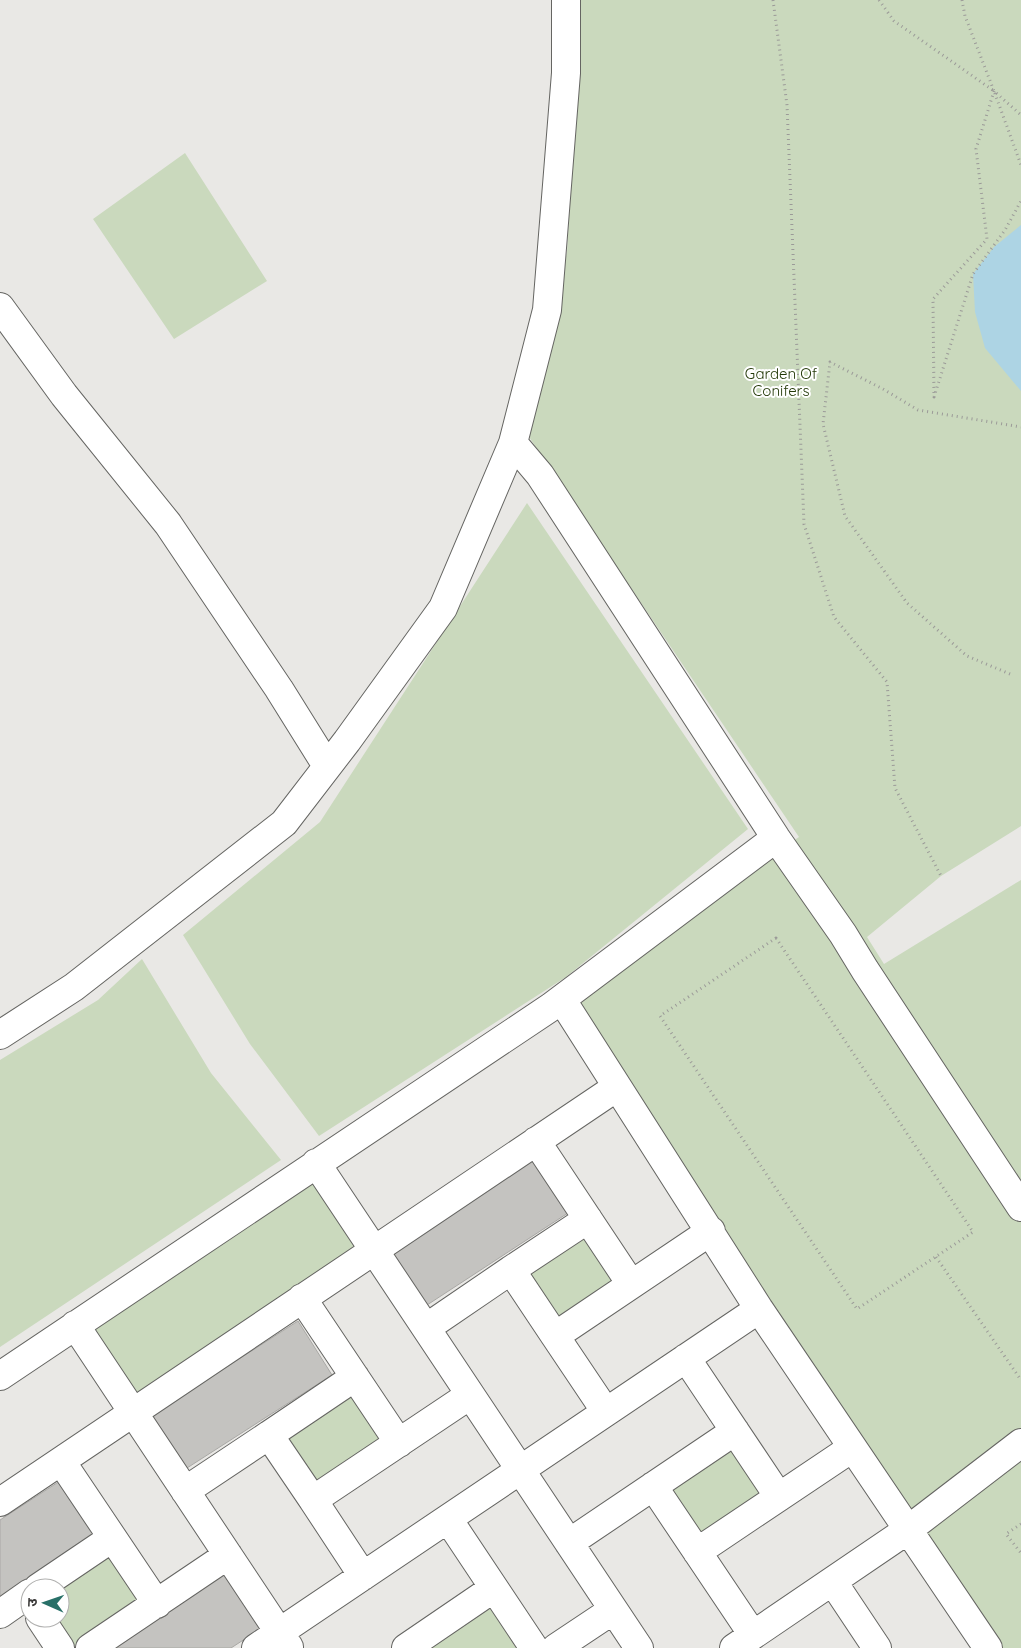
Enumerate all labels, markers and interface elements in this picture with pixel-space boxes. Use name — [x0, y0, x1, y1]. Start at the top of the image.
park label: Garden Of Conifers — [745, 364, 818, 400]
north arrow — [20, 1578, 70, 1628]
text: उ — [23, 1597, 41, 1607]

